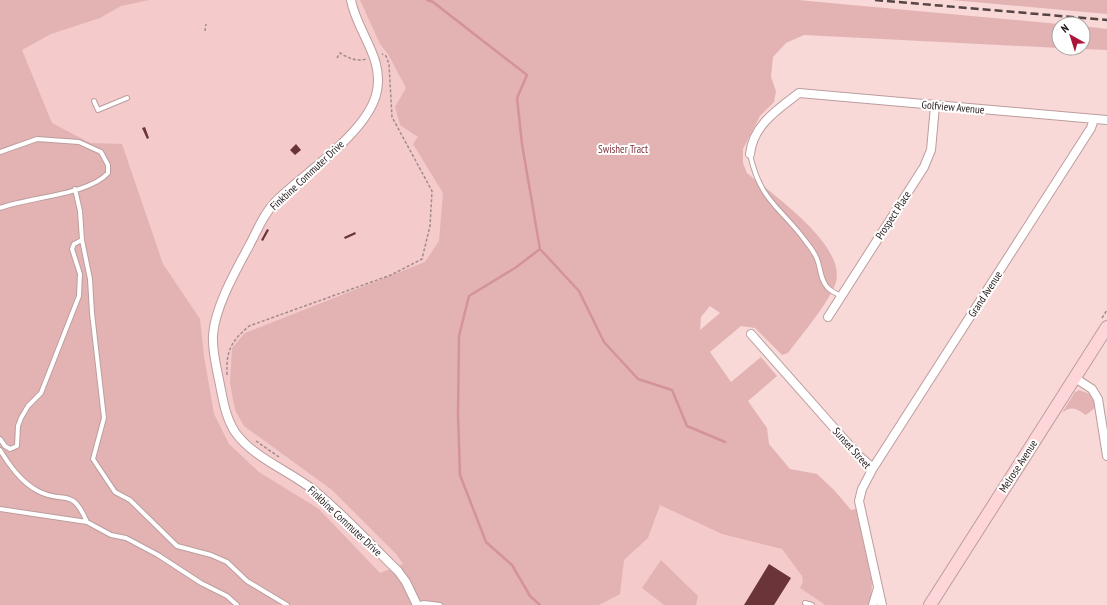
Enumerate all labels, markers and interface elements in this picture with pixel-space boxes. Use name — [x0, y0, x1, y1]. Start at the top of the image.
north arrow — [1051, 16, 1091, 56]
text: N — [1058, 21, 1071, 36]
street label: Golfview Avenue — [921, 97, 985, 117]
street label: Finkbine Commuter Drive — [267, 137, 347, 213]
park label: Swisher Tract — [598, 142, 648, 156]
street label: Prospect Place — [872, 188, 914, 242]
street label: Grand Avenue — [965, 268, 1005, 320]
street label: Sunset Street — [830, 424, 874, 472]
street label: Melrose Avenue — [996, 437, 1040, 495]
street label: Finkbine Commuter Drive — [305, 483, 385, 559]

